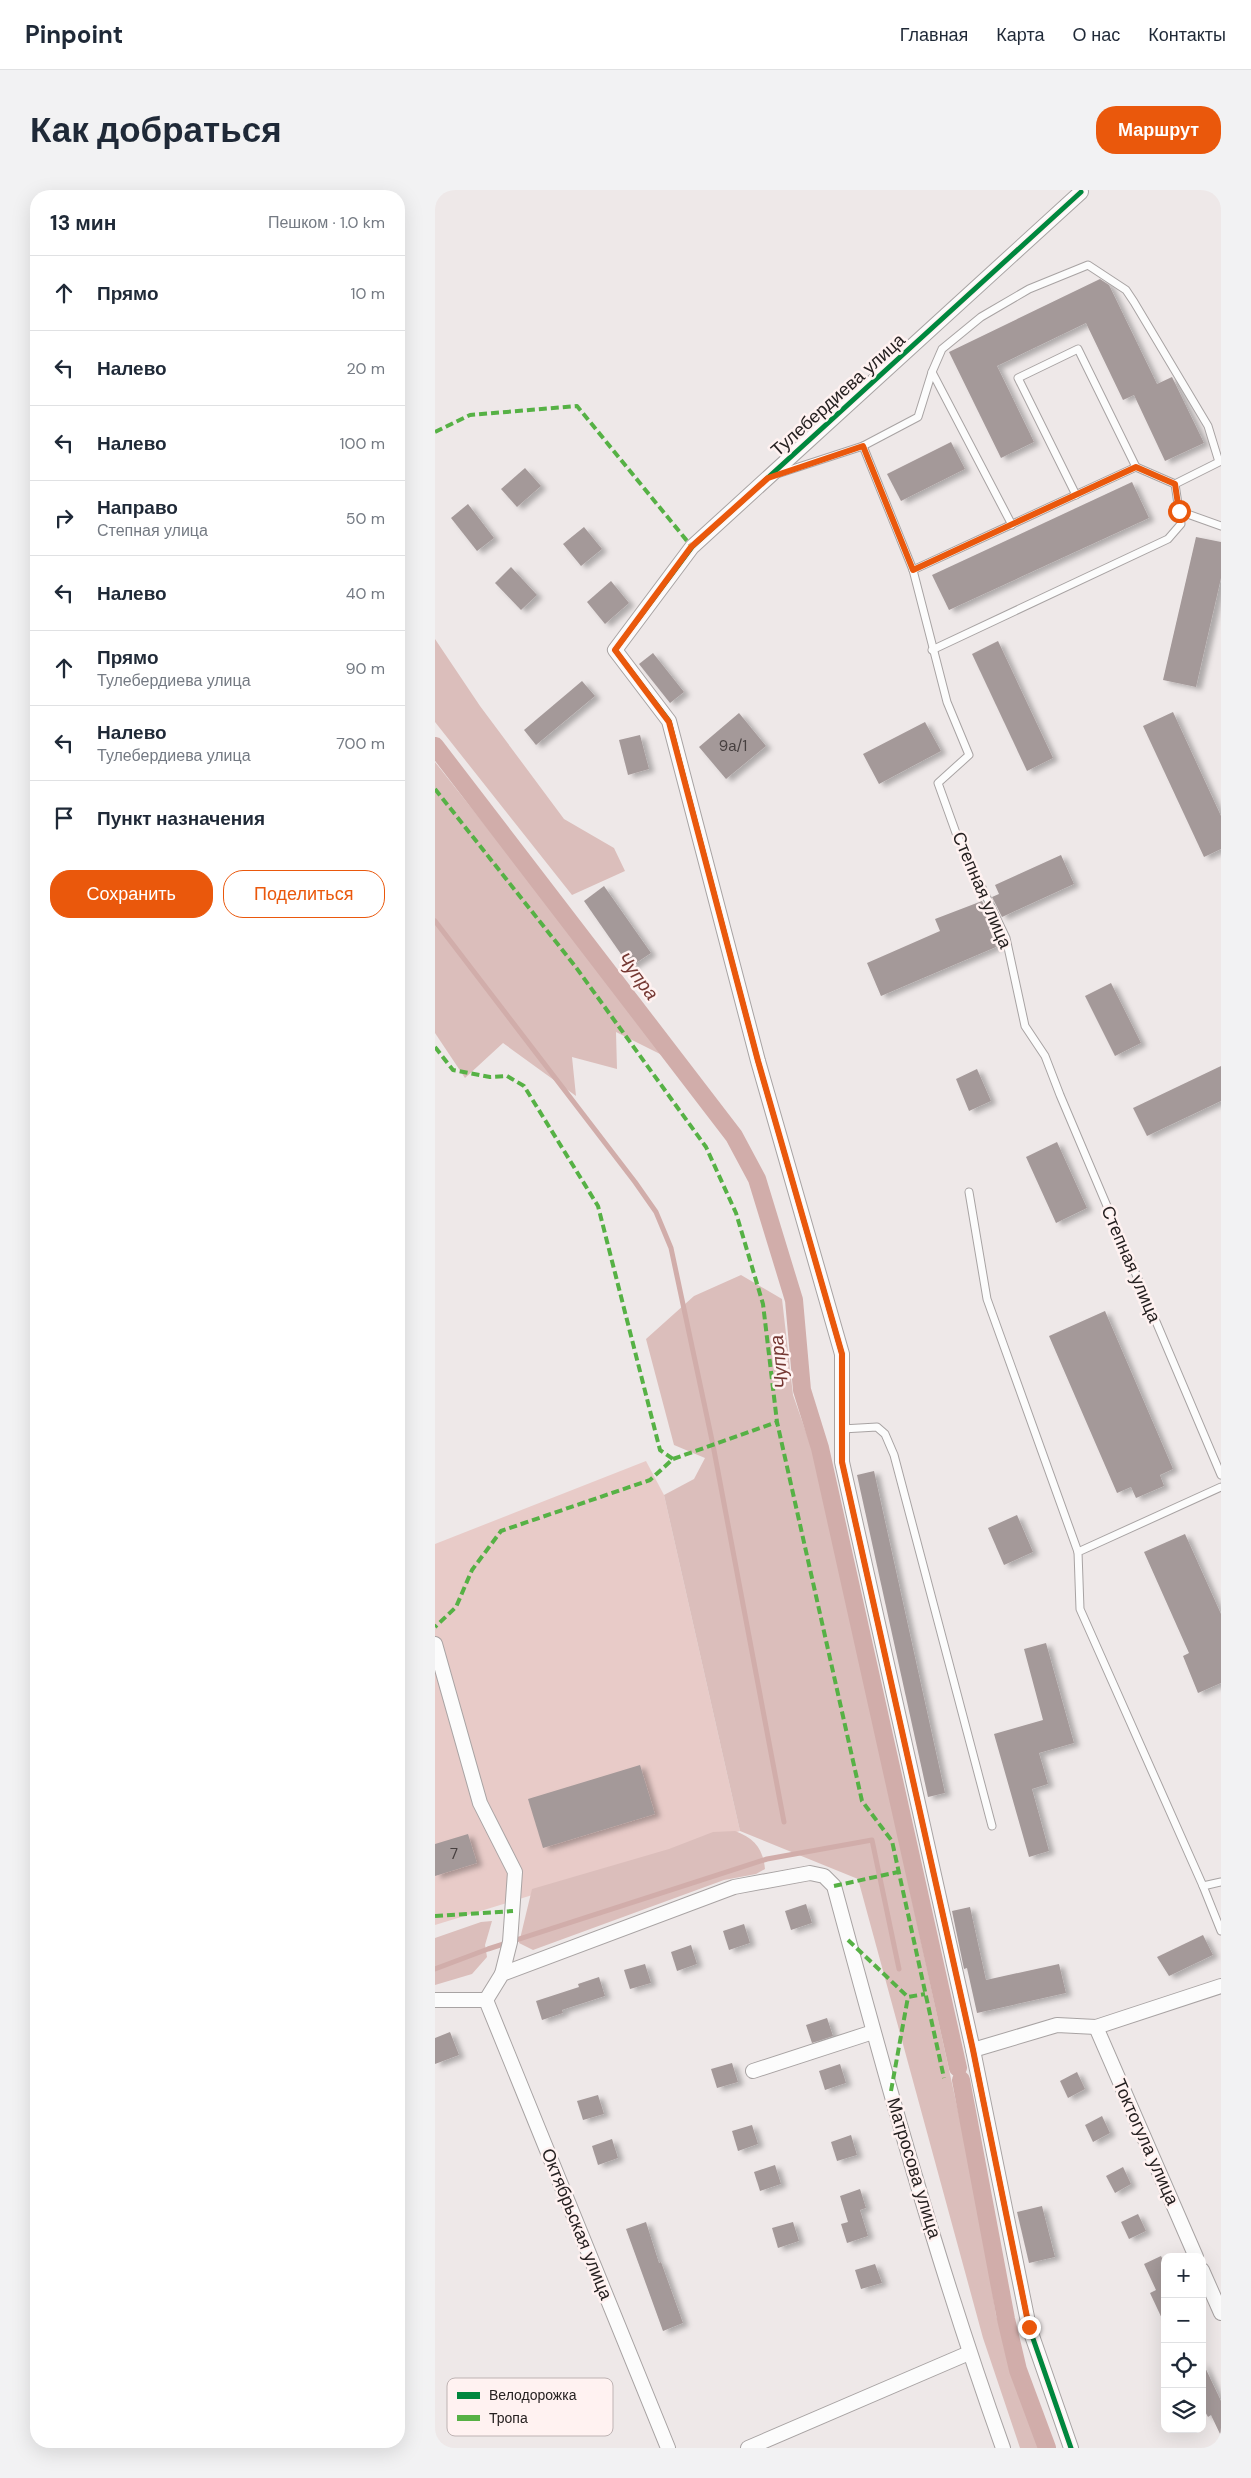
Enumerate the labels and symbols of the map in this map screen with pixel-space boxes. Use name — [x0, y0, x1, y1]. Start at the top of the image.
street label: Тулебердиева улица — [766, 328, 911, 462]
route start — [1168, 500, 1191, 523]
house number: 9а/1 — [719, 736, 747, 756]
street label: Степная улица — [947, 828, 1018, 953]
water label: Чупра — [612, 947, 664, 1005]
street label: Степная улица — [1096, 1202, 1167, 1327]
water label: Чупра — [764, 1334, 794, 1390]
house number: 7 — [450, 1844, 458, 1864]
street label: Токтогула улица — [1107, 2075, 1185, 2210]
street label: Матросова улица — [881, 2095, 947, 2242]
street label: Октябрьская улица — [536, 2145, 619, 2304]
route end — [1018, 2316, 1041, 2339]
legend — [447, 2378, 613, 2436]
text: Велодорожка — [489, 2386, 577, 2404]
text: Тропа — [489, 2409, 528, 2427]

